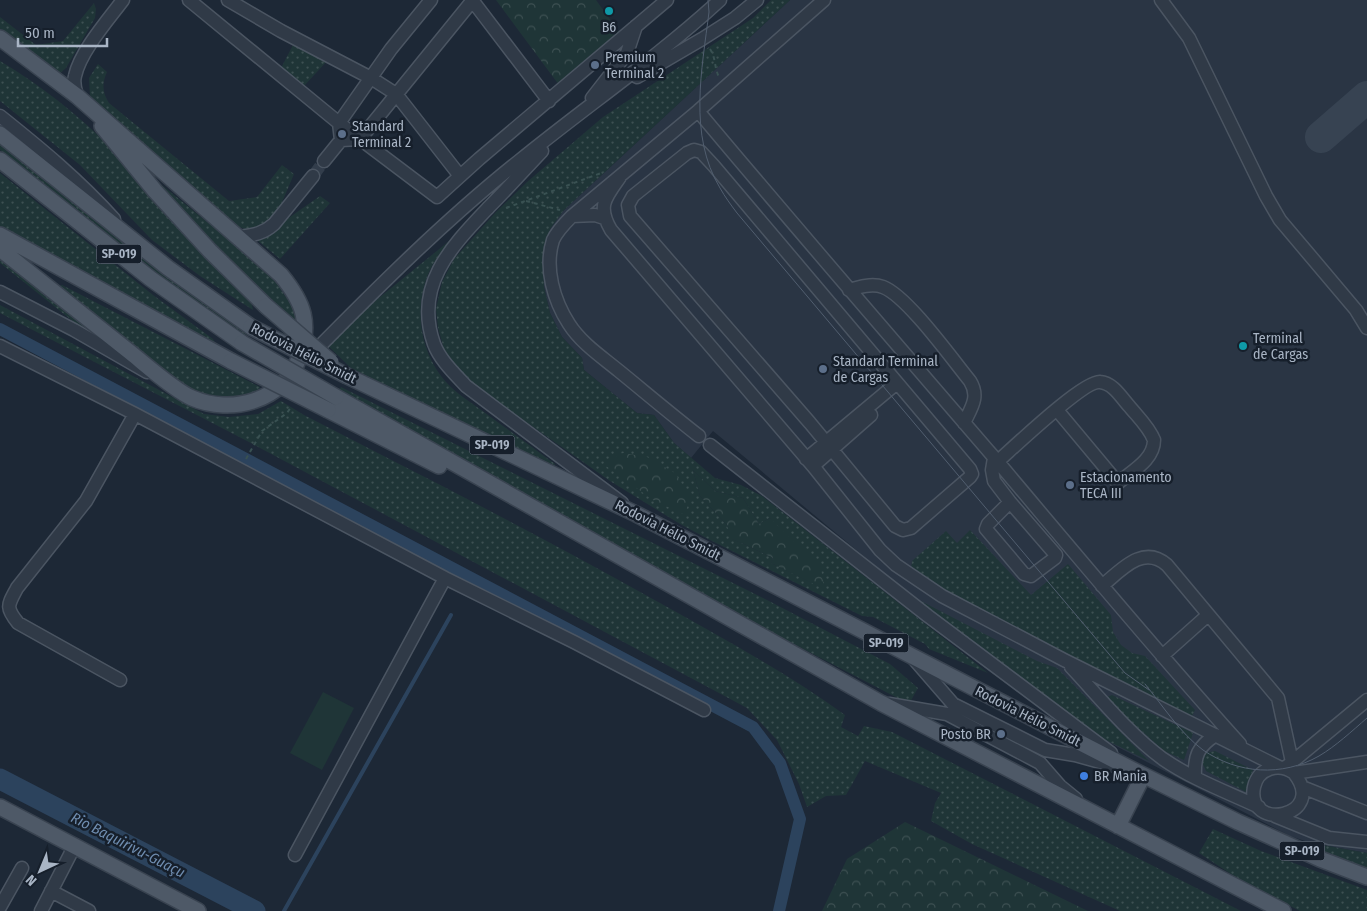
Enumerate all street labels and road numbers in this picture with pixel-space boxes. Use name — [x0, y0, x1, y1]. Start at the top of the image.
road number: SP-019 — [96, 244, 142, 264]
street label: Rodovia Hélio Smidt — [248, 320, 360, 388]
road number: SP-019 — [470, 436, 514, 454]
street label: Rodovia Hélio Smidt — [612, 497, 724, 565]
road number: SP-019 — [864, 634, 908, 652]
street label: Rodovia Hélio Smidt — [972, 683, 1084, 751]
road number: SP-019 — [1280, 841, 1324, 860]

